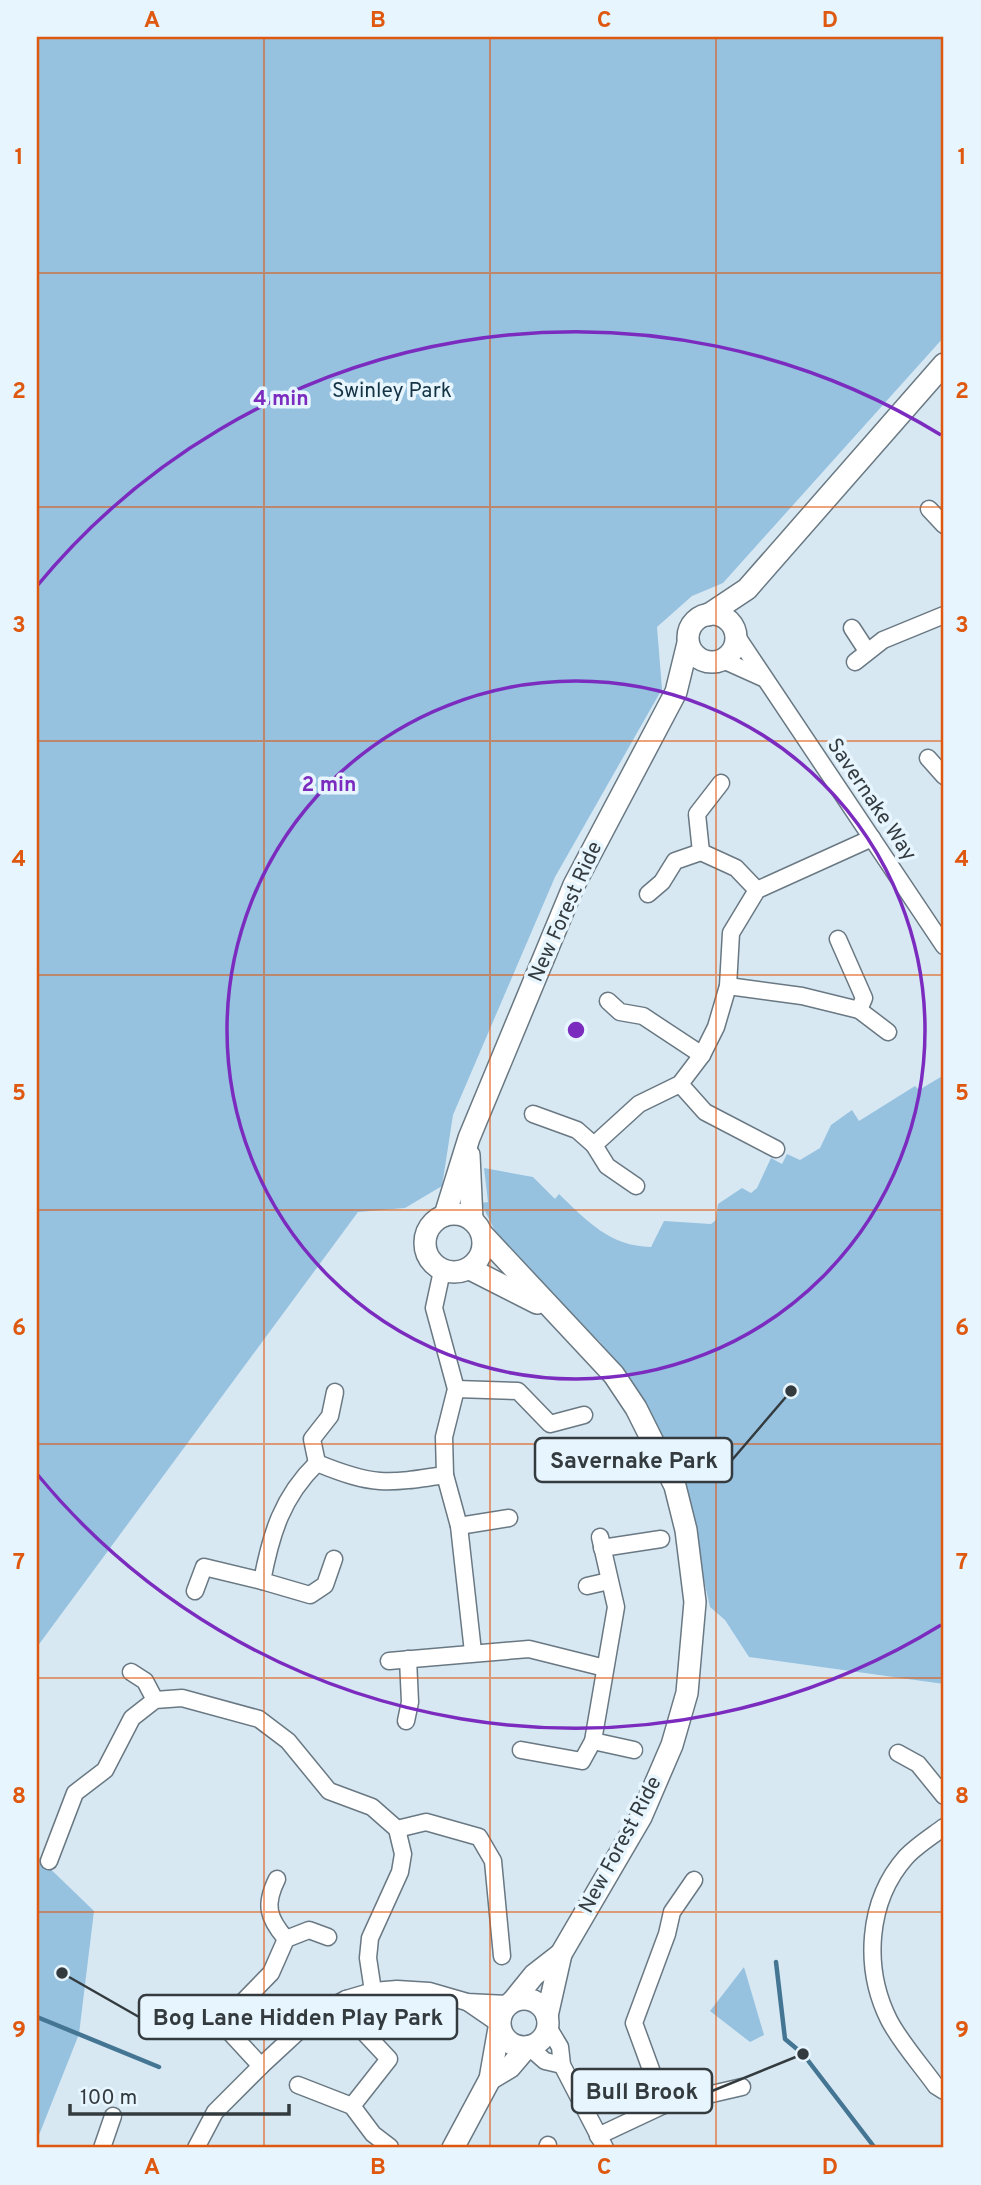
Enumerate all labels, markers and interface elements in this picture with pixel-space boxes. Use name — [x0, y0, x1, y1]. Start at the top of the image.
text: A — [144, 7, 160, 36]
text: B — [370, 7, 386, 36]
text: C — [597, 7, 611, 36]
text: D — [822, 7, 838, 36]
text: 1 — [14, 144, 24, 173]
text: 1 — [957, 144, 967, 173]
text: 2 — [12, 378, 26, 407]
park label: Swinley Park — [332, 378, 452, 405]
text: 2 — [955, 378, 969, 407]
text: 4 min — [253, 386, 309, 413]
text: 3 — [12, 612, 26, 641]
text: 3 — [955, 612, 969, 641]
street label: Savernake Way — [820, 733, 922, 867]
text: 2 min — [302, 772, 356, 799]
street label: New Forest Ride — [523, 837, 609, 987]
text: 4 — [12, 846, 26, 875]
text: 4 — [955, 846, 969, 875]
centre of rings — [564, 1018, 588, 1042]
text: 5 — [12, 1080, 26, 1109]
text: 5 — [955, 1080, 969, 1109]
text: 6 — [12, 1315, 26, 1344]
text: 6 — [955, 1315, 969, 1344]
callout: Savernake Park — [535, 1438, 732, 1482]
text: Savernake Park — [550, 1448, 718, 1477]
text: 7 — [13, 1549, 25, 1578]
text: 7 — [956, 1549, 968, 1578]
street label: New Forest Ride — [574, 1772, 668, 1918]
text: 8 — [12, 1783, 26, 1812]
text: 8 — [955, 1783, 969, 1812]
callout: Bog Lane Hidden Play Park — [139, 1995, 457, 2039]
text: Bog Lane Hidden Play Park — [153, 2005, 443, 2034]
text: 9 — [12, 2017, 26, 2046]
text: 9 — [955, 2017, 969, 2046]
callout: Bull Brook — [572, 2069, 712, 2113]
scale bar — [70, 2073, 289, 2117]
text: Bull Brook — [586, 2079, 698, 2108]
text: 100 m — [80, 2085, 137, 2112]
text: A — [144, 2154, 160, 2183]
text: B — [370, 2154, 386, 2183]
text: C — [597, 2154, 611, 2183]
text: D — [822, 2154, 838, 2183]

